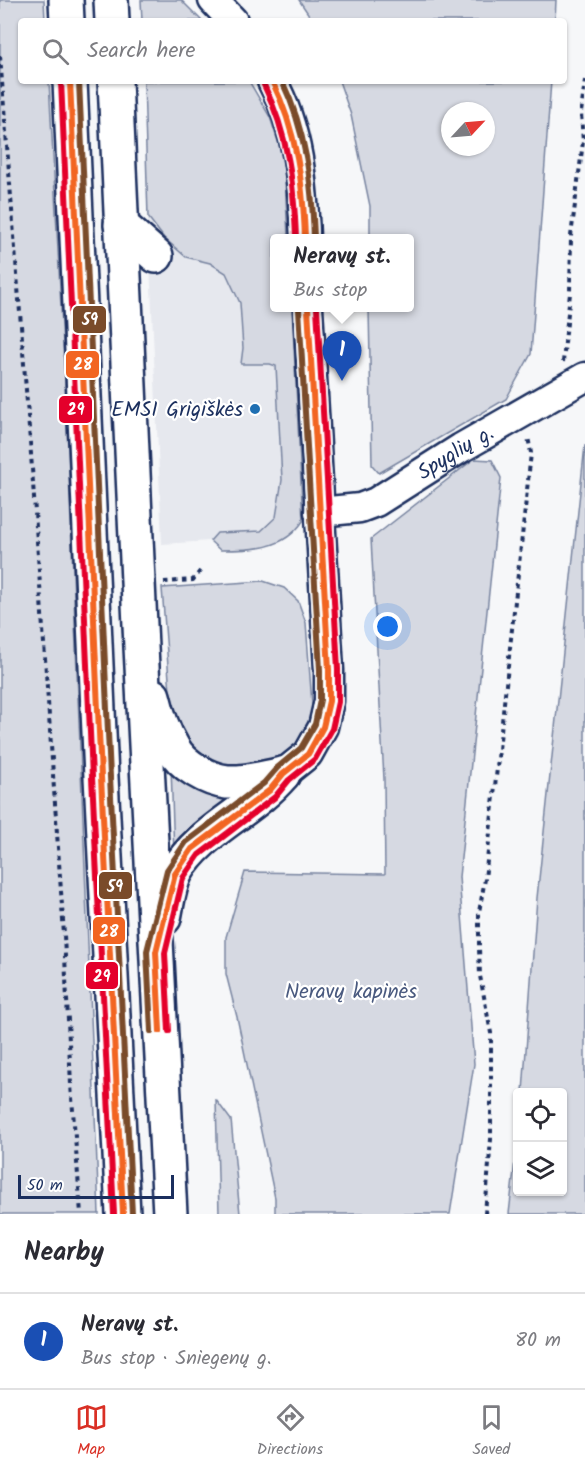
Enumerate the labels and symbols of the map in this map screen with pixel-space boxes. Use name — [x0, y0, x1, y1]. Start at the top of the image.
north arrow — [441, 102, 495, 156]
line badge: 59 — [72, 305, 107, 334]
text: 59 — [81, 308, 98, 333]
pin: 1 — [322, 332, 362, 381]
line badge: 28 — [65, 350, 100, 379]
text: 28 — [74, 353, 93, 378]
place label: EMSI Grigiškės — [111, 394, 243, 427]
line badge: 29 — [58, 395, 93, 424]
text: 29 — [67, 398, 85, 423]
marker: EMSI Grigiškės — [248, 402, 262, 416]
street label: Spyglių g. — [411, 417, 501, 490]
your location — [373, 612, 402, 641]
line badge: 59 — [98, 871, 133, 900]
text: 59 — [106, 875, 123, 900]
line badge: 28 — [92, 916, 126, 945]
text: 28 — [100, 920, 119, 945]
line badge: 29 — [85, 961, 119, 990]
text: 29 — [93, 965, 111, 990]
park label: Neravų kapinės — [285, 976, 417, 1009]
scale bar — [18, 1172, 174, 1200]

